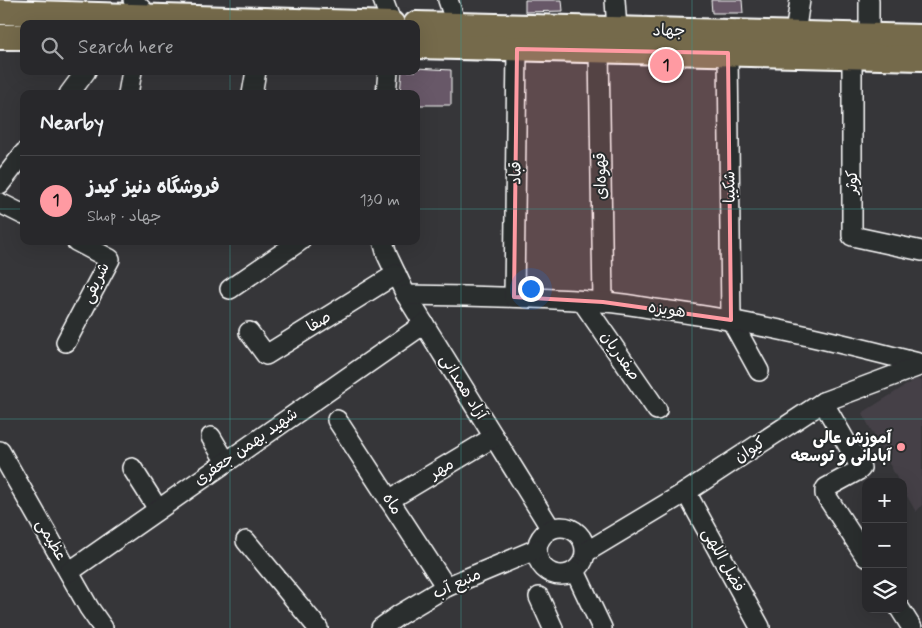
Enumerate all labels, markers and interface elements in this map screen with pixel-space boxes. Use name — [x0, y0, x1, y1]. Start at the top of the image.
search box — [20, 20, 420, 75]
street label: جهاد — [652, 20, 686, 42]
icon: search — [38, 34, 66, 62]
text: Search here — [78, 35, 174, 60]
pin: 1 — [650, 46, 682, 84]
text: Nearby — [40, 109, 104, 137]
street label: قهوه‌ای — [590, 152, 612, 200]
street label: قباد — [505, 161, 527, 185]
street label: کوثر — [842, 170, 863, 196]
street label: شکیبا — [719, 171, 741, 203]
text: فروشگاه دنیز کیدز — [87, 175, 220, 200]
text: 1 — [52, 190, 60, 211]
text: 130 m — [359, 190, 400, 211]
text: Shop · جهاد — [87, 206, 161, 227]
street label: شریفی — [77, 259, 115, 307]
your location — [518, 276, 544, 302]
street label: هویزه — [647, 297, 687, 323]
street label: صفا — [303, 306, 335, 338]
street label: صفدریان — [595, 327, 645, 385]
street label: آزاد همدانی — [435, 350, 492, 425]
street label: شهید بهمن جعفری — [190, 403, 302, 491]
place label: آموزش عالی آبادانی و توسعه — [791, 428, 892, 467]
street label: کیوان — [730, 432, 770, 468]
marker: آموزش عالی آبادانی و توسعه — [895, 441, 907, 453]
street label: مهر — [424, 454, 458, 485]
map controls — [862, 478, 907, 613]
button: + — [862, 478, 907, 523]
street label: ماه — [377, 489, 407, 519]
street label: عظیمی — [31, 515, 71, 565]
button: − — [862, 523, 907, 568]
street label: فضل اللهی — [697, 524, 749, 596]
street label: منبع آب — [430, 564, 484, 604]
button: layers — [862, 568, 907, 613]

